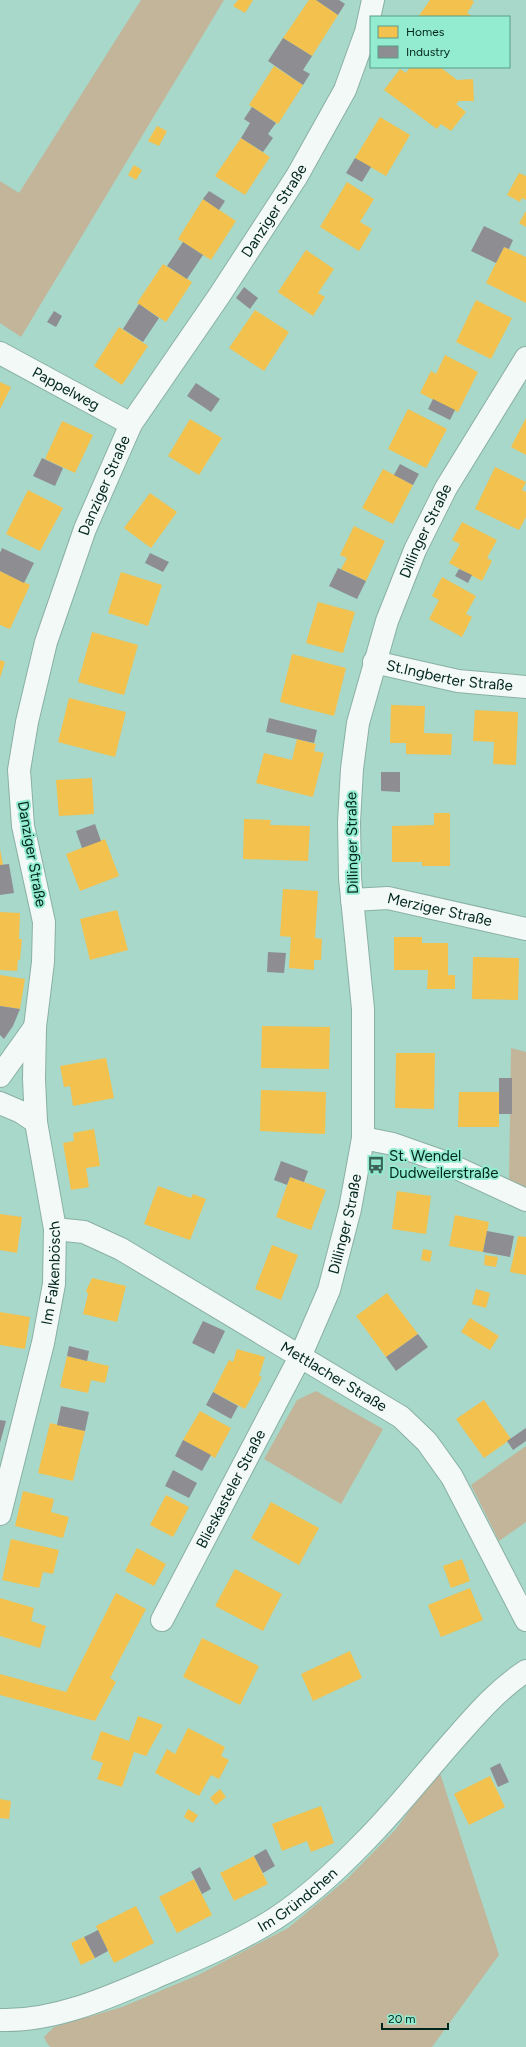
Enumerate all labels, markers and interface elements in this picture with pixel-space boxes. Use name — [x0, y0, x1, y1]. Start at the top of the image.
legend — [370, 16, 510, 68]
text: Homes — [406, 25, 445, 39]
text: Industry — [406, 45, 451, 59]
street label: Danziger Straße — [238, 161, 311, 261]
street label: Pappelweg — [29, 363, 103, 414]
street label: Danziger Straße — [75, 433, 134, 538]
street label: Dillinger Straße — [396, 481, 456, 581]
street label: St.Ingberter Straße — [385, 656, 514, 695]
street label: Dillinger Straße — [342, 792, 362, 894]
street label: Danziger Straße — [14, 800, 50, 908]
street label: Merziger Straße — [386, 889, 494, 930]
place label: St. Wendel Dudweilerstraße — [389, 1147, 498, 1182]
bus stop icon: St. Wendel Dudweilerstraße — [366, 1155, 386, 1175]
street label: Dillinger Straße — [324, 1172, 365, 1276]
street label: Im Falkenbösch — [38, 1220, 64, 1326]
street label: Mettlacher Straße — [277, 1338, 390, 1416]
street label: Blieskasteler Straße — [192, 1427, 269, 1551]
street label: Im Gründchen — [255, 1864, 341, 1936]
scale bar — [382, 2005, 448, 2031]
text: 20 m — [388, 2012, 416, 2026]

